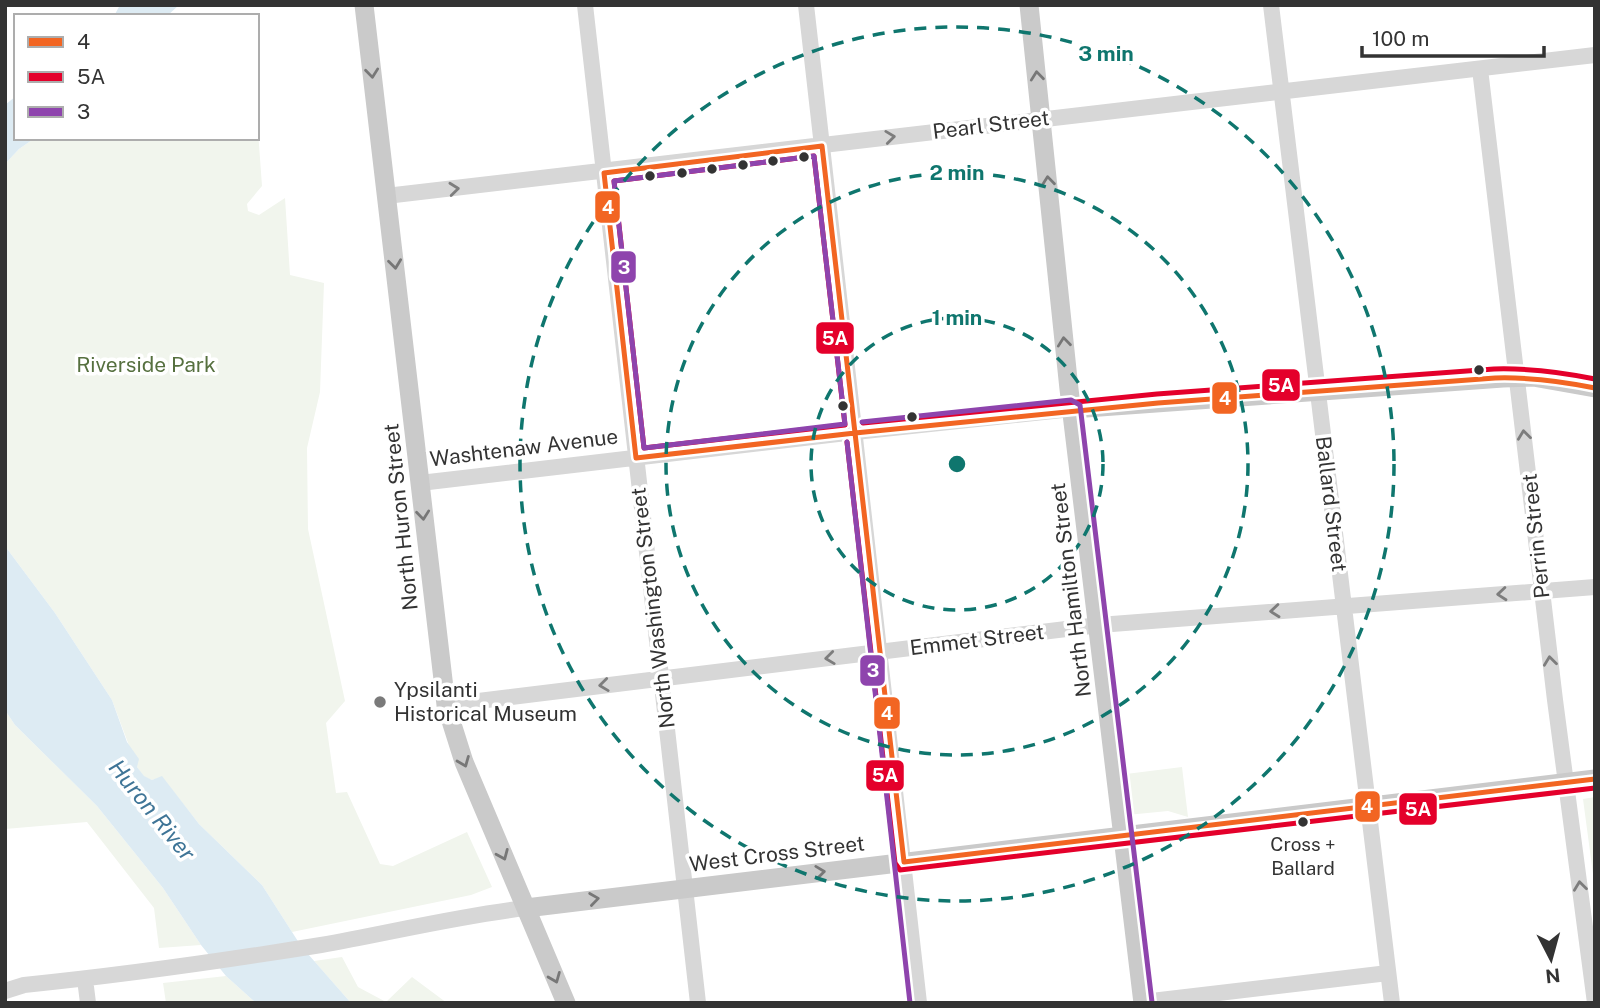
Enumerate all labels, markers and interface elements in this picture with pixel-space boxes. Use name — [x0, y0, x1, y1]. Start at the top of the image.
legend — [14, 14, 259, 140]
scale bar — [1362, 14, 1544, 58]
text: 100 m — [1372, 26, 1429, 51]
text: 4 — [77, 29, 90, 54]
text: 3 min — [1078, 41, 1134, 66]
text: 5A — [77, 64, 105, 89]
one-way arrow — [364, 67, 379, 79]
one-way arrow — [1030, 70, 1045, 81]
text: 3 — [77, 99, 90, 124]
street label: Pearl Street — [931, 105, 1051, 144]
one-way arrow — [884, 130, 896, 145]
unlabelled marker — [797, 150, 811, 164]
unlabelled marker — [766, 154, 780, 168]
unlabelled marker — [736, 158, 750, 172]
text: 2 min — [929, 160, 985, 185]
unlabelled marker — [705, 162, 719, 176]
unlabelled marker — [675, 166, 689, 180]
unlabelled marker — [643, 169, 657, 183]
one-way arrow — [1041, 175, 1056, 186]
one-way arrow — [449, 182, 460, 197]
line badge: 4 — [594, 190, 621, 224]
text: 4 — [602, 196, 614, 218]
line badge: 3 — [610, 250, 637, 284]
text: 3 — [618, 256, 630, 278]
one-way arrow — [387, 258, 402, 270]
text: 1 min — [932, 305, 982, 330]
line badge: 5A — [815, 321, 855, 355]
text: 5A — [822, 327, 849, 349]
one-way arrow — [1057, 336, 1072, 347]
park label: Riverside Park — [76, 352, 216, 377]
unlabelled marker — [1472, 363, 1486, 377]
line badge: 5A — [1261, 368, 1301, 402]
text: 5A — [1268, 374, 1295, 396]
line badge: 4 — [1211, 381, 1238, 415]
text: 4 — [1219, 387, 1231, 409]
unlabelled marker — [836, 399, 850, 413]
unlabelled marker — [905, 410, 919, 424]
street label: North Huron Street — [378, 422, 423, 612]
street label: Washtenaw Avenue — [428, 424, 620, 471]
one-way arrow — [1517, 429, 1532, 441]
street label: Ballard Street — [1311, 435, 1352, 573]
centre of rings — [945, 452, 969, 476]
street label: Perrin Street — [1517, 472, 1554, 600]
street label: North Hamilton Street — [1045, 481, 1096, 699]
street label: North Washington Street — [625, 486, 680, 730]
one-way arrow — [416, 509, 431, 520]
one-way arrow — [1496, 586, 1507, 601]
one-way arrow — [1270, 603, 1281, 618]
street label: Emmet Street — [908, 619, 1046, 660]
one-way arrow — [824, 651, 836, 666]
line badge: 3 — [859, 654, 886, 687]
one-way arrow — [1543, 655, 1558, 667]
text: 3 — [867, 659, 879, 681]
place label: Ypsilanti Historical Museum — [394, 677, 577, 726]
one-way arrow — [598, 678, 610, 693]
marker: Ypsilanti Historical Museum — [372, 694, 388, 710]
line badge: 4 — [873, 696, 901, 730]
text: 4 — [881, 702, 893, 724]
water label: Huron River — [104, 754, 201, 866]
one-way arrow — [456, 755, 470, 767]
line badge: 5A — [865, 759, 905, 792]
text: 5A — [872, 764, 899, 786]
line badge: 4 — [1354, 790, 1381, 823]
line badge: 5A — [1398, 792, 1438, 826]
text: 4 — [1361, 795, 1373, 817]
text: 5A — [1405, 798, 1432, 820]
marker: Cross + Ballard — [1296, 815, 1310, 829]
street label: West Cross Street — [688, 830, 866, 877]
place label: Cross + Ballard — [1270, 833, 1336, 879]
one-way arrow — [495, 848, 509, 861]
one-way arrow — [814, 864, 825, 879]
one-way arrow — [1572, 881, 1587, 892]
one-way arrow — [588, 892, 600, 907]
north arrow — [1516, 924, 1586, 994]
text: N — [1544, 964, 1561, 988]
one-way arrow — [547, 972, 561, 984]

